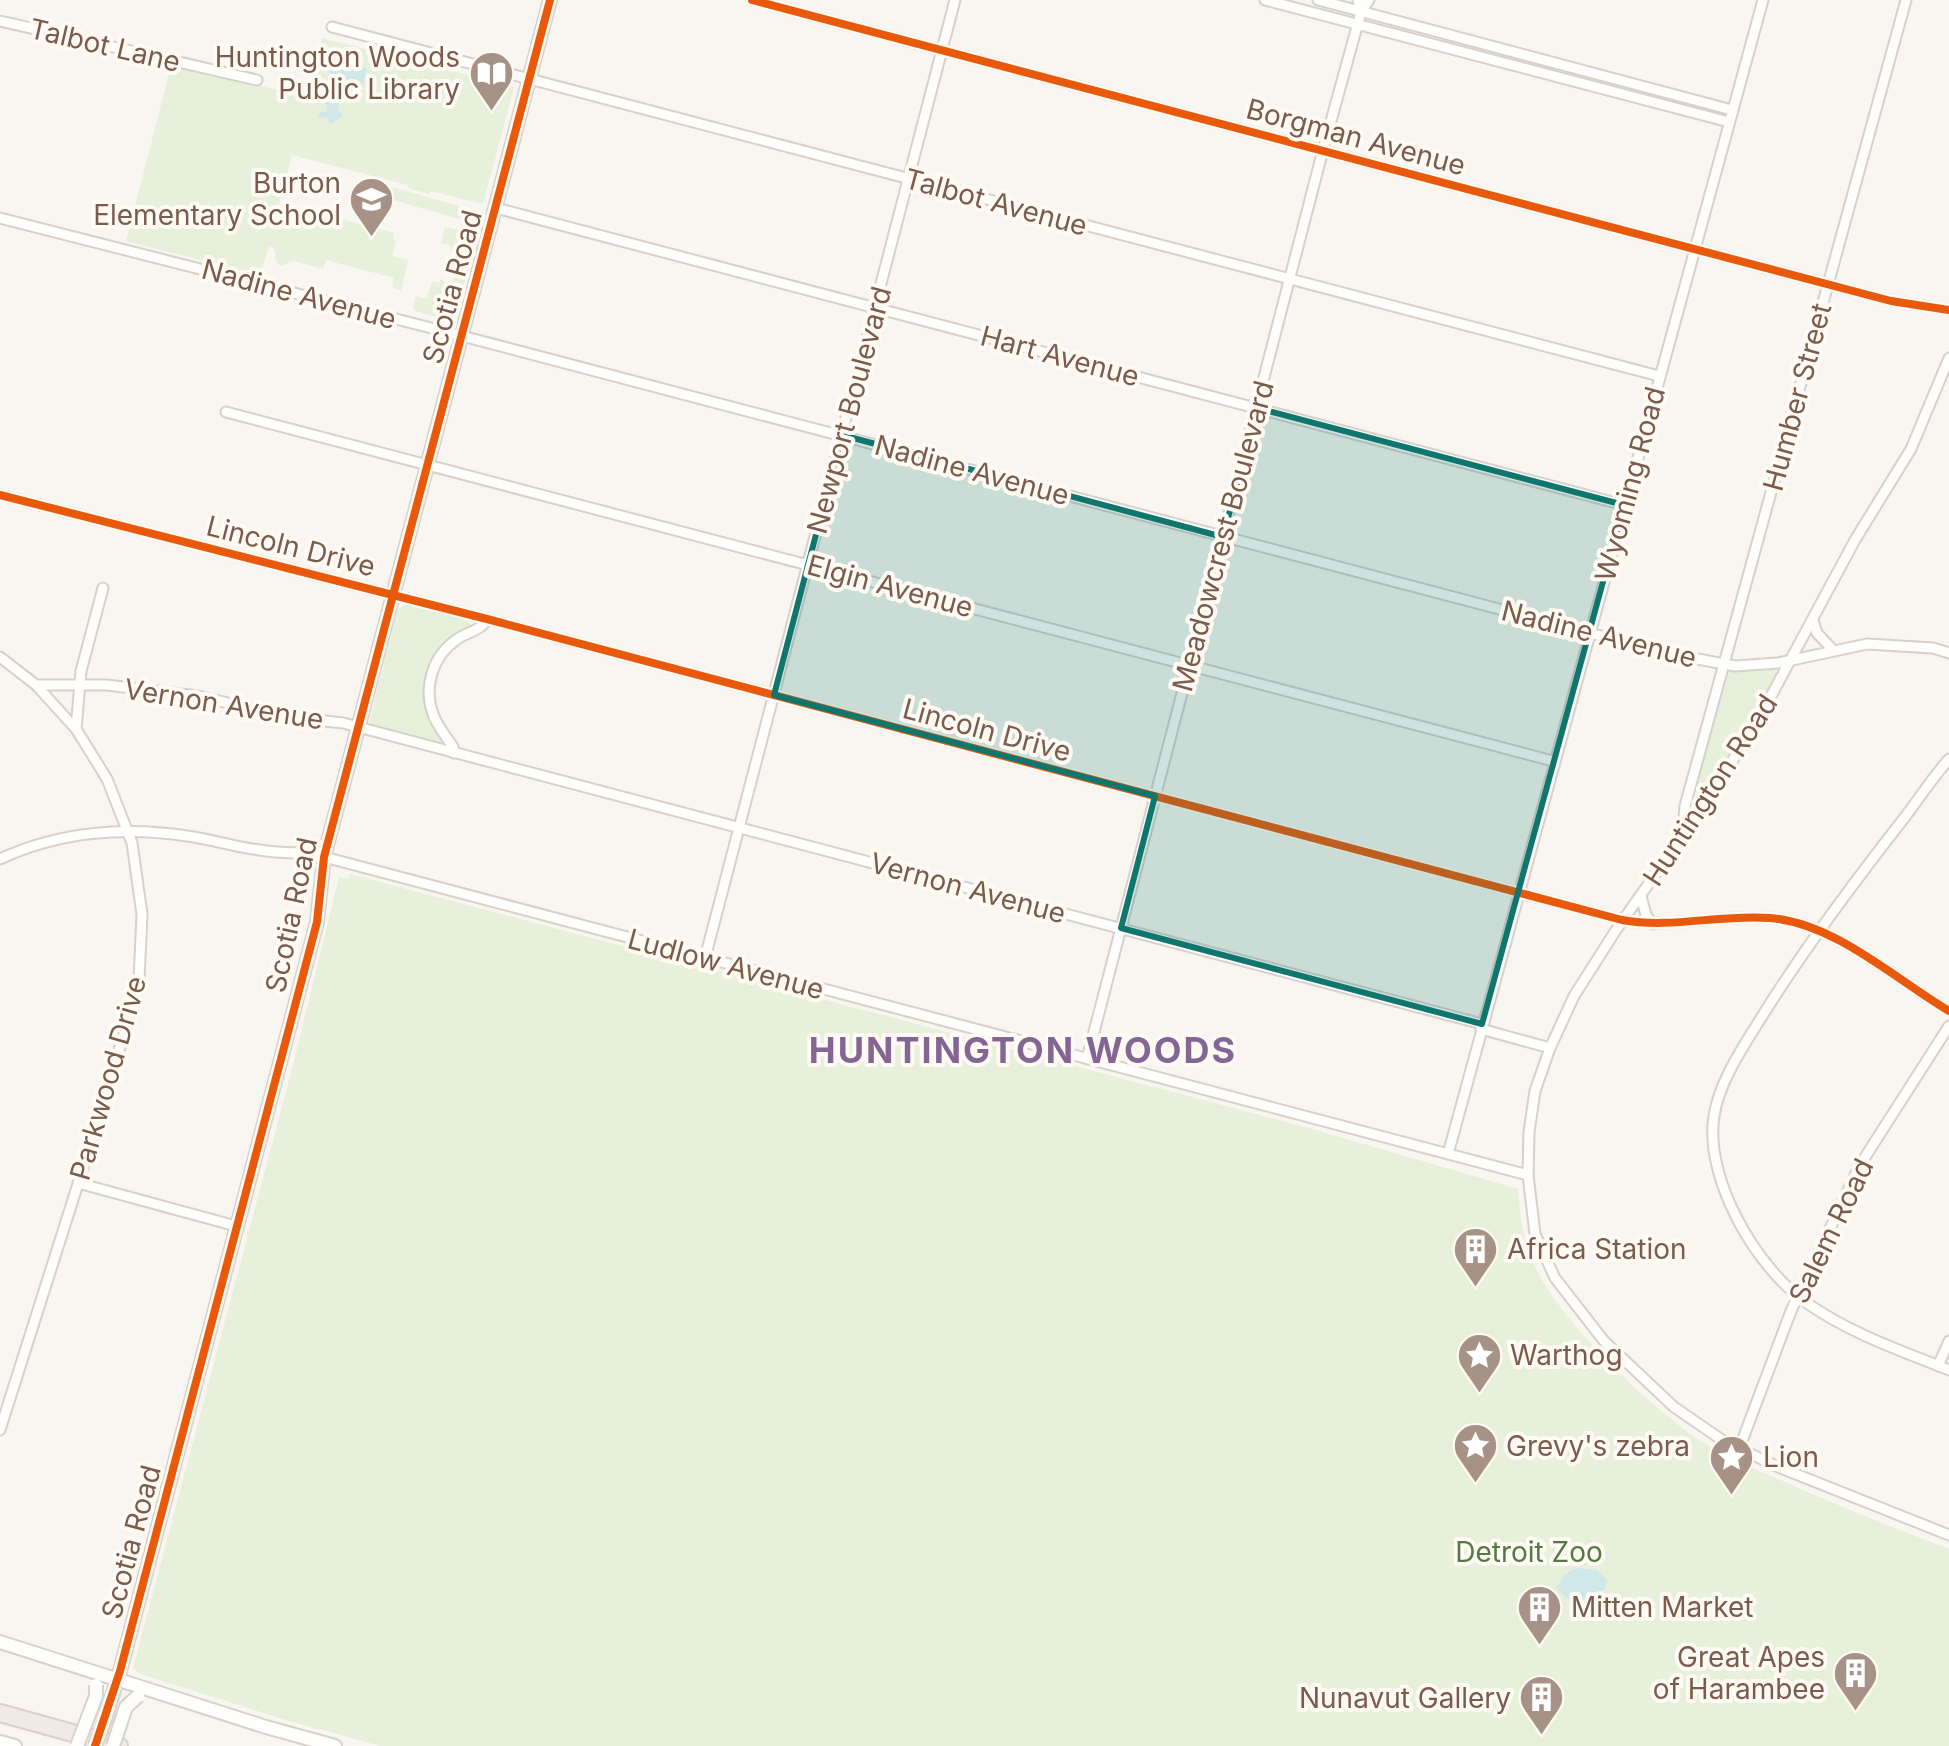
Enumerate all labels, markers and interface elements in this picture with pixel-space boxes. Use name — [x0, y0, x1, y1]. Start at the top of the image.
street label: Talbot Lane — [26, 11, 184, 79]
place label: Huntington Woods Public Library — [215, 40, 460, 106]
library icon: Huntington Woods Public Library — [467, 49, 515, 112]
street label: Borgman Avenue — [1243, 91, 1469, 183]
street label: Talbot Avenue — [901, 161, 1091, 243]
place label: Burton Elementary School — [93, 166, 341, 232]
school or university icon: Burton Elementary School — [348, 175, 396, 238]
street label: Scotia Road — [415, 206, 489, 368]
street label: Nadine Avenue — [198, 252, 400, 336]
street label: Newport Boulevard — [800, 283, 898, 537]
street label: Humber Street — [1756, 299, 1838, 495]
street label: Hart Avenue — [977, 318, 1143, 394]
street label: Meadowcrest Boulevard — [1165, 377, 1281, 695]
street label: Wyoming Road — [1588, 383, 1672, 585]
street label: Nadine Avenue — [871, 428, 1073, 512]
street label: Lincoln Drive — [203, 509, 379, 583]
street label: Elgin Avenue — [803, 548, 977, 624]
street label: Nadine Avenue — [1498, 593, 1700, 675]
street label: Vernon Avenue — [122, 671, 326, 737]
street label: Huntington Road — [1636, 688, 1784, 892]
street label: Lincoln Drive — [899, 691, 1075, 769]
street label: Scotia Road — [258, 834, 324, 996]
street label: Vernon Avenue — [866, 846, 1070, 930]
street label: Ludlow Avenue — [624, 921, 828, 1007]
street label: Parkwood Drive — [63, 972, 153, 1184]
district label: HUNTINGTON WOODS — [809, 1028, 1237, 1072]
street label: Salem Road — [1781, 1153, 1881, 1309]
building icon: Africa Station — [1452, 1225, 1500, 1288]
place label: Africa Station — [1507, 1232, 1687, 1266]
place icon: Warthog — [1455, 1331, 1503, 1394]
place label: Warthog — [1510, 1338, 1623, 1372]
place icon: Grevy's zebra — [1451, 1422, 1499, 1485]
place label: Grevy's zebra — [1506, 1429, 1690, 1463]
place icon: Lion — [1708, 1433, 1756, 1496]
place label: Lion — [1763, 1440, 1819, 1474]
street label: Scotia Road — [94, 1461, 168, 1623]
park label: Detroit Zoo — [1455, 1535, 1603, 1569]
building icon: Mitten Market — [1516, 1583, 1564, 1646]
place label: Mitten Market — [1571, 1590, 1753, 1624]
place label: Great Apes of Harambee — [1653, 1640, 1825, 1706]
building icon: Great Apes of Harambee — [1832, 1649, 1880, 1712]
building icon: Nunavut Gallery — [1518, 1674, 1566, 1737]
place label: Nunavut Gallery — [1299, 1681, 1511, 1715]

